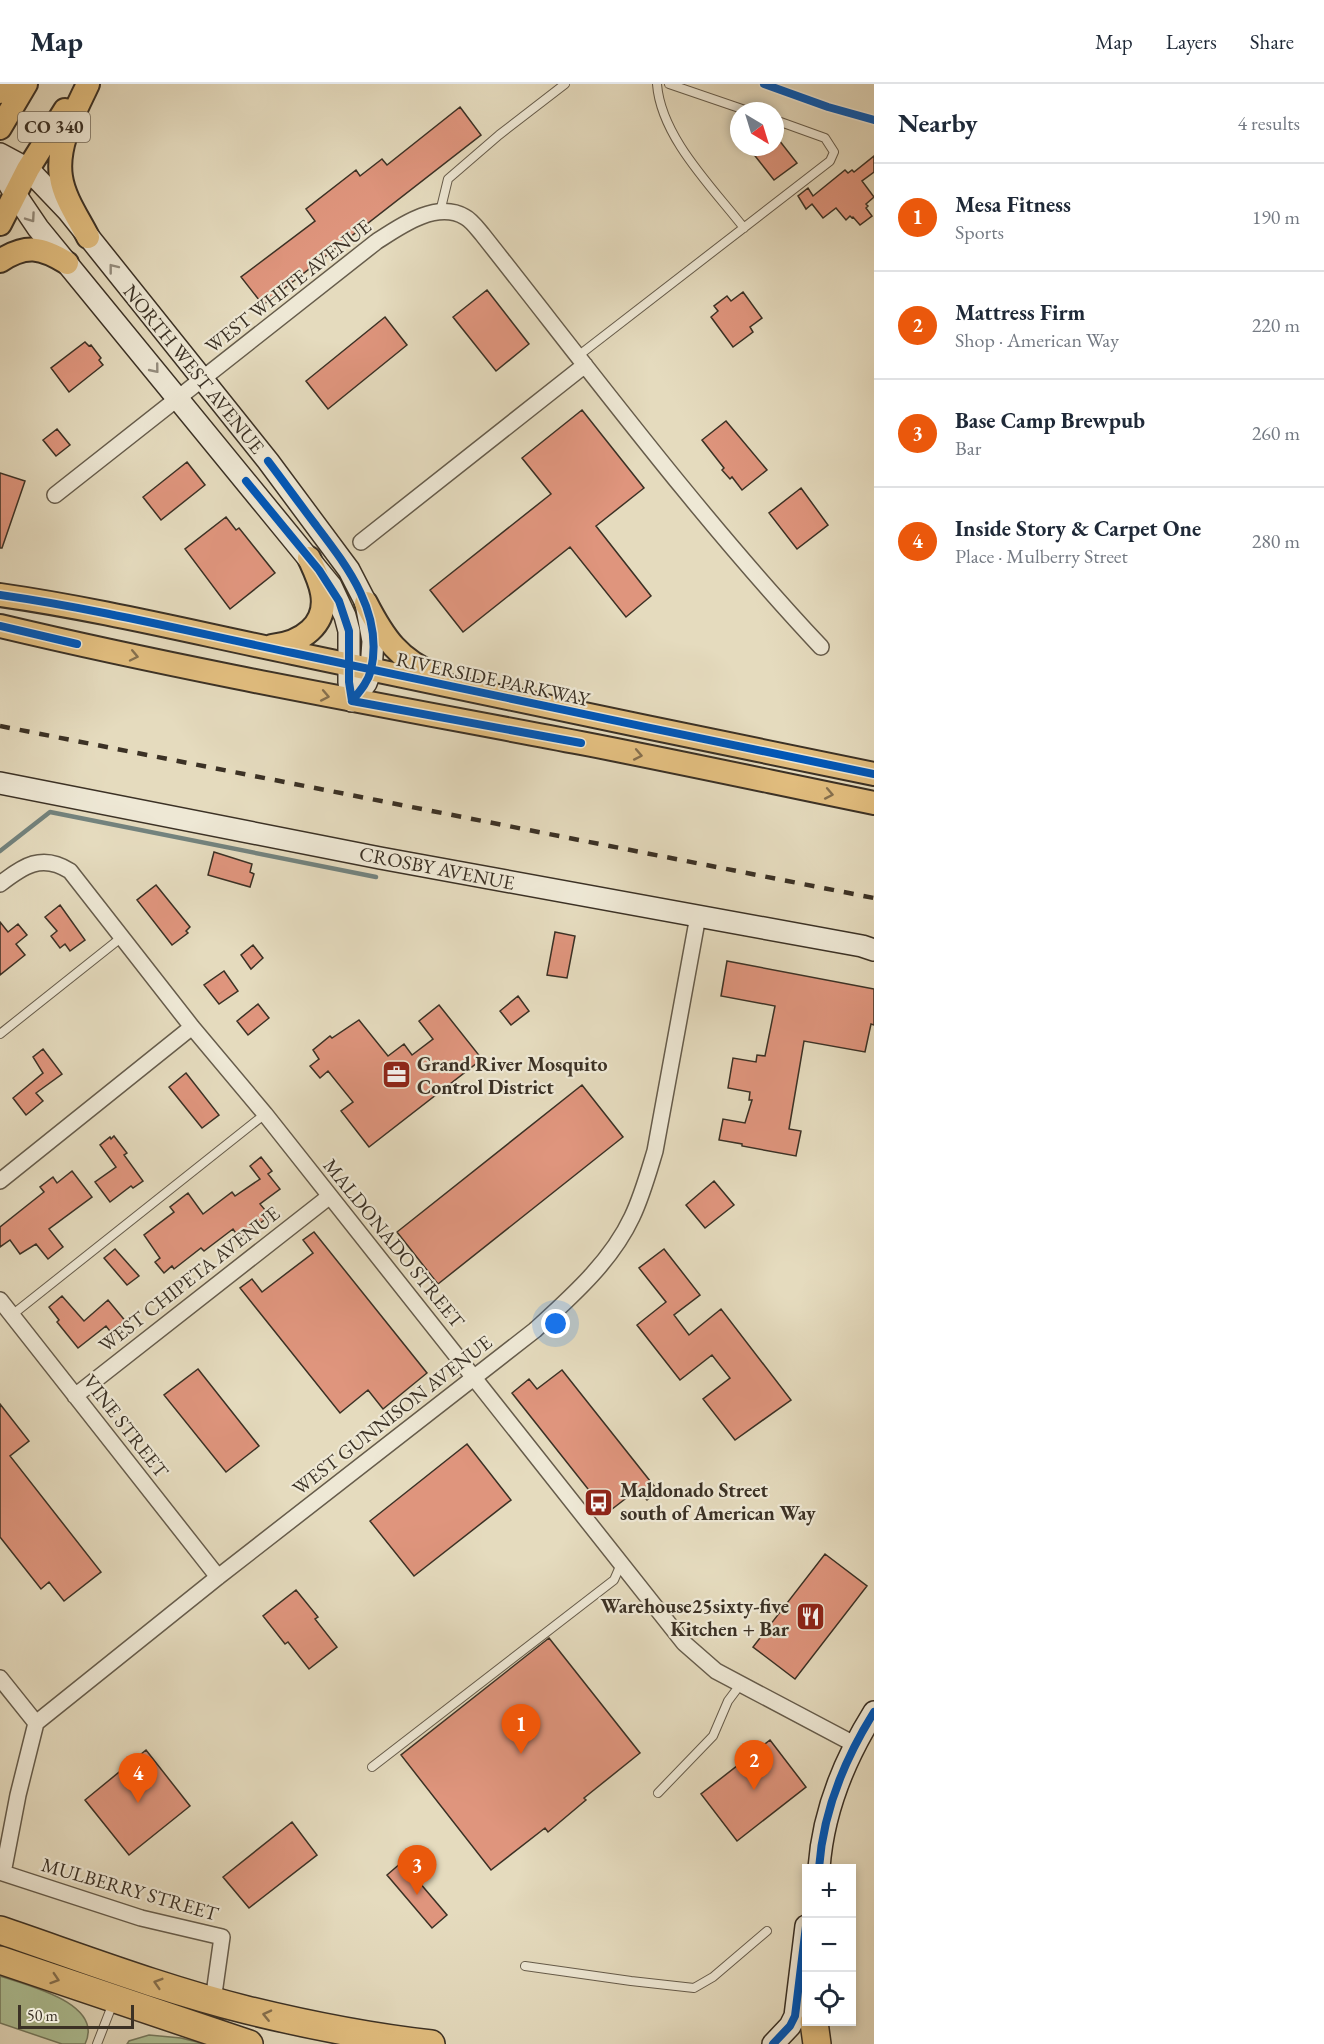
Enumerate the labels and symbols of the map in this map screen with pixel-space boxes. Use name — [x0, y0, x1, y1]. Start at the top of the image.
north arrow — [730, 102, 784, 156]
road number: CO 340 — [18, 112, 90, 142]
one-way arrow — [24, 212, 35, 223]
street label: WEST WHITE AVENUE — [200, 213, 376, 359]
one-way arrow — [109, 264, 120, 275]
street label: NORTH WEST AVENUE — [118, 279, 270, 459]
one-way arrow — [147, 363, 158, 374]
street label: RIVERSIDE PARKWAY — [394, 646, 593, 713]
one-way arrow — [128, 649, 138, 662]
one-way arrow — [319, 689, 329, 702]
one-way arrow — [633, 748, 643, 761]
one-way arrow — [824, 787, 834, 800]
street label: CROSBY AVENUE — [357, 840, 517, 896]
place label: Grand River Mosquito Control District — [417, 1051, 607, 1100]
office icon: Grand River Mosquito Control District — [380, 1059, 412, 1091]
street label: MALDONADO STREET — [318, 1153, 471, 1334]
street label: WEST CHIPETA AVENUE — [93, 1200, 285, 1358]
your location — [541, 1309, 570, 1338]
street label: WEST GUNNISON AVENUE — [287, 1329, 497, 1501]
street label: VINE STREET — [77, 1369, 175, 1483]
place label: Maldonado Street south of American Way — [620, 1477, 816, 1526]
bus stop icon: Maldonado Street south of American Way — [583, 1486, 615, 1518]
place label: Warehouse25sixty-five Kitchen + Bar — [601, 1593, 790, 1642]
restaurant icon: Warehouse25sixty-five Kitchen + Bar — [794, 1601, 826, 1633]
pin: 1 — [502, 1704, 540, 1754]
pin: 2 — [734, 1740, 774, 1790]
pin: 4 — [118, 1754, 158, 1803]
pin: 3 — [398, 1846, 436, 1895]
street label: MULBERRY STREET — [39, 1851, 222, 1927]
one-way arrow — [49, 1972, 60, 1984]
one-way arrow — [153, 1978, 164, 1990]
scale bar — [18, 2002, 134, 2030]
one-way arrow — [262, 2009, 272, 2022]

